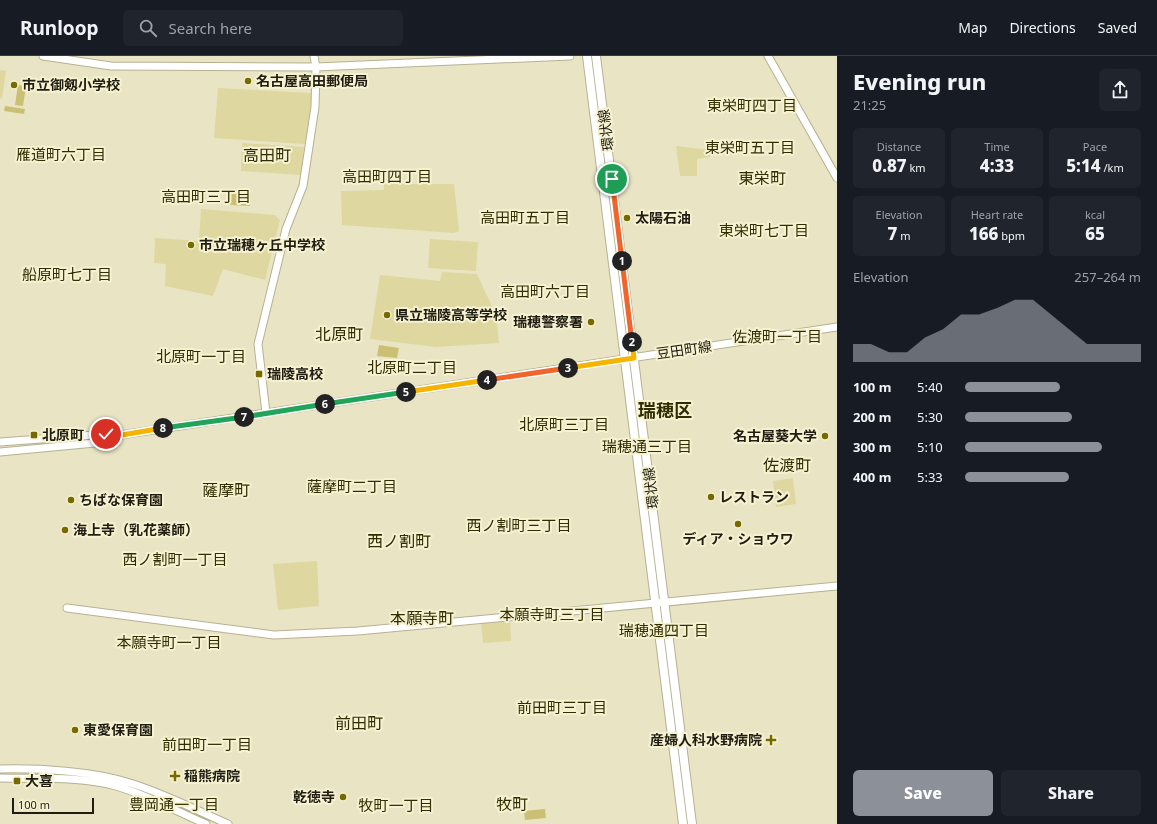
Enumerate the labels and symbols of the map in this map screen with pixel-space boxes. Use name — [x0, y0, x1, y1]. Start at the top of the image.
place label: 名古屋高田郵便局 — [256, 71, 368, 90]
place label: 市立御剱小学校 — [22, 75, 120, 94]
marker: 名古屋高田郵便局 — [243, 76, 253, 86]
marker: 市立御剱小学校 — [9, 80, 19, 90]
district label: 東栄町四丁目 — [707, 95, 797, 115]
street label: 環状線 — [594, 108, 617, 152]
district label: 東栄町五丁目 — [705, 137, 795, 157]
district label: 雁道町六丁目 — [16, 144, 106, 164]
district label: 高田町 — [243, 144, 291, 166]
pin — [595, 162, 629, 196]
district label: 高田町四丁目 — [342, 166, 432, 186]
district label: 東栄町 — [738, 167, 786, 189]
district label: 高田町三丁目 — [161, 186, 251, 206]
district label: 高田町五丁目 — [480, 207, 570, 227]
place label: 太陽石油 — [635, 208, 691, 227]
marker: 太陽石油 — [622, 213, 632, 223]
district label: 東栄町七丁目 — [719, 220, 809, 240]
place label: 市立瑞穂ヶ丘中学校 — [199, 235, 325, 254]
marker: 市立瑞穂ヶ丘中学校 — [186, 240, 196, 250]
pin: 1 — [612, 251, 632, 271]
district label: 船原町七丁目 — [22, 264, 112, 284]
district label: 高田町六丁目 — [500, 281, 590, 301]
place label: 県立瑞陵高等学校 — [395, 305, 507, 324]
marker: 県立瑞陵高等学校 — [382, 310, 392, 320]
place label: 瑞穂警察署 — [513, 312, 583, 331]
marker: 瑞穂警察署 — [586, 317, 596, 327]
district label: 北原町 — [315, 323, 363, 345]
district label: 佐渡町一丁目 — [732, 326, 822, 346]
pin: 2 — [622, 332, 642, 352]
street label: 豆田町線 — [655, 336, 713, 363]
district label: 北原町一丁目 — [156, 346, 246, 366]
district label: 北原町二丁目 — [367, 357, 457, 377]
pin: 3 — [558, 358, 578, 378]
place label: 瑞陵高校 — [267, 364, 323, 383]
marker: 瑞陵高校 — [254, 369, 264, 379]
pin: 4 — [477, 370, 497, 390]
pin: 5 — [396, 382, 416, 402]
pin: 6 — [315, 394, 335, 414]
district label: 瑞穂区 — [638, 398, 692, 422]
pin: 7 — [234, 407, 254, 427]
district label: 北原町三丁目 — [519, 414, 609, 434]
pin — [89, 417, 123, 451]
pin: 8 — [153, 418, 173, 438]
place label: 北原町 — [42, 425, 84, 444]
place label: 名古屋葵大学 — [733, 426, 817, 445]
marker: 北原町 — [29, 430, 39, 440]
marker: 名古屋葵大学 — [820, 431, 830, 441]
district label: 瑞穂通三丁目 — [602, 436, 692, 456]
district label: 佐渡町 — [763, 454, 811, 476]
street label: 環状線 — [639, 466, 662, 510]
district label: 薩摩町二丁目 — [307, 476, 397, 496]
district label: 薩摩町 — [202, 479, 250, 501]
place label: レストラン — [719, 487, 789, 506]
place label: ちばな保育園 — [79, 490, 163, 509]
marker: レストラン — [706, 492, 716, 502]
marker: ちばな保育園 — [66, 495, 76, 505]
district label: 西ノ割町三丁目 — [466, 515, 572, 535]
marker: ディア・ショウワ — [733, 519, 743, 529]
place label: 海上寺（乳花薬師） — [73, 520, 199, 539]
marker: 海上寺（乳花薬師） — [60, 525, 70, 535]
place label: ディア・ショウワ — [682, 529, 794, 548]
district label: 西ノ割町 — [367, 530, 431, 552]
district label: 西ノ割町一丁目 — [122, 549, 228, 569]
district label: 本願寺町三丁目 — [499, 604, 605, 624]
district label: 本願寺町 — [390, 607, 454, 629]
district label: 瑞穂通四丁目 — [619, 620, 709, 640]
district label: 本願寺町一丁目 — [116, 632, 222, 652]
district label: 前田町三丁目 — [517, 697, 607, 717]
district label: 前田町 — [335, 712, 383, 734]
place label: 東愛保育園 — [83, 720, 153, 739]
marker: 東愛保育園 — [70, 725, 80, 735]
place label: 産婦人科水野病院 — [650, 730, 762, 749]
district label: 前田町一丁目 — [162, 734, 252, 754]
marker: 産婦人科水野病院 — [765, 734, 777, 746]
place label: 稲熊病院 — [184, 766, 240, 785]
marker: 稲熊病院 — [169, 770, 181, 782]
place label: 大喜 — [25, 771, 53, 790]
marker: 大喜 — [12, 776, 22, 786]
place label: 乾徳寺 — [293, 787, 335, 806]
marker: 乾徳寺 — [338, 792, 348, 802]
district label: 牧町 — [496, 793, 528, 815]
district label: 豊岡通一丁目 — [129, 794, 219, 814]
district label: 牧町一丁目 — [358, 795, 434, 815]
scale bar — [12, 796, 94, 815]

